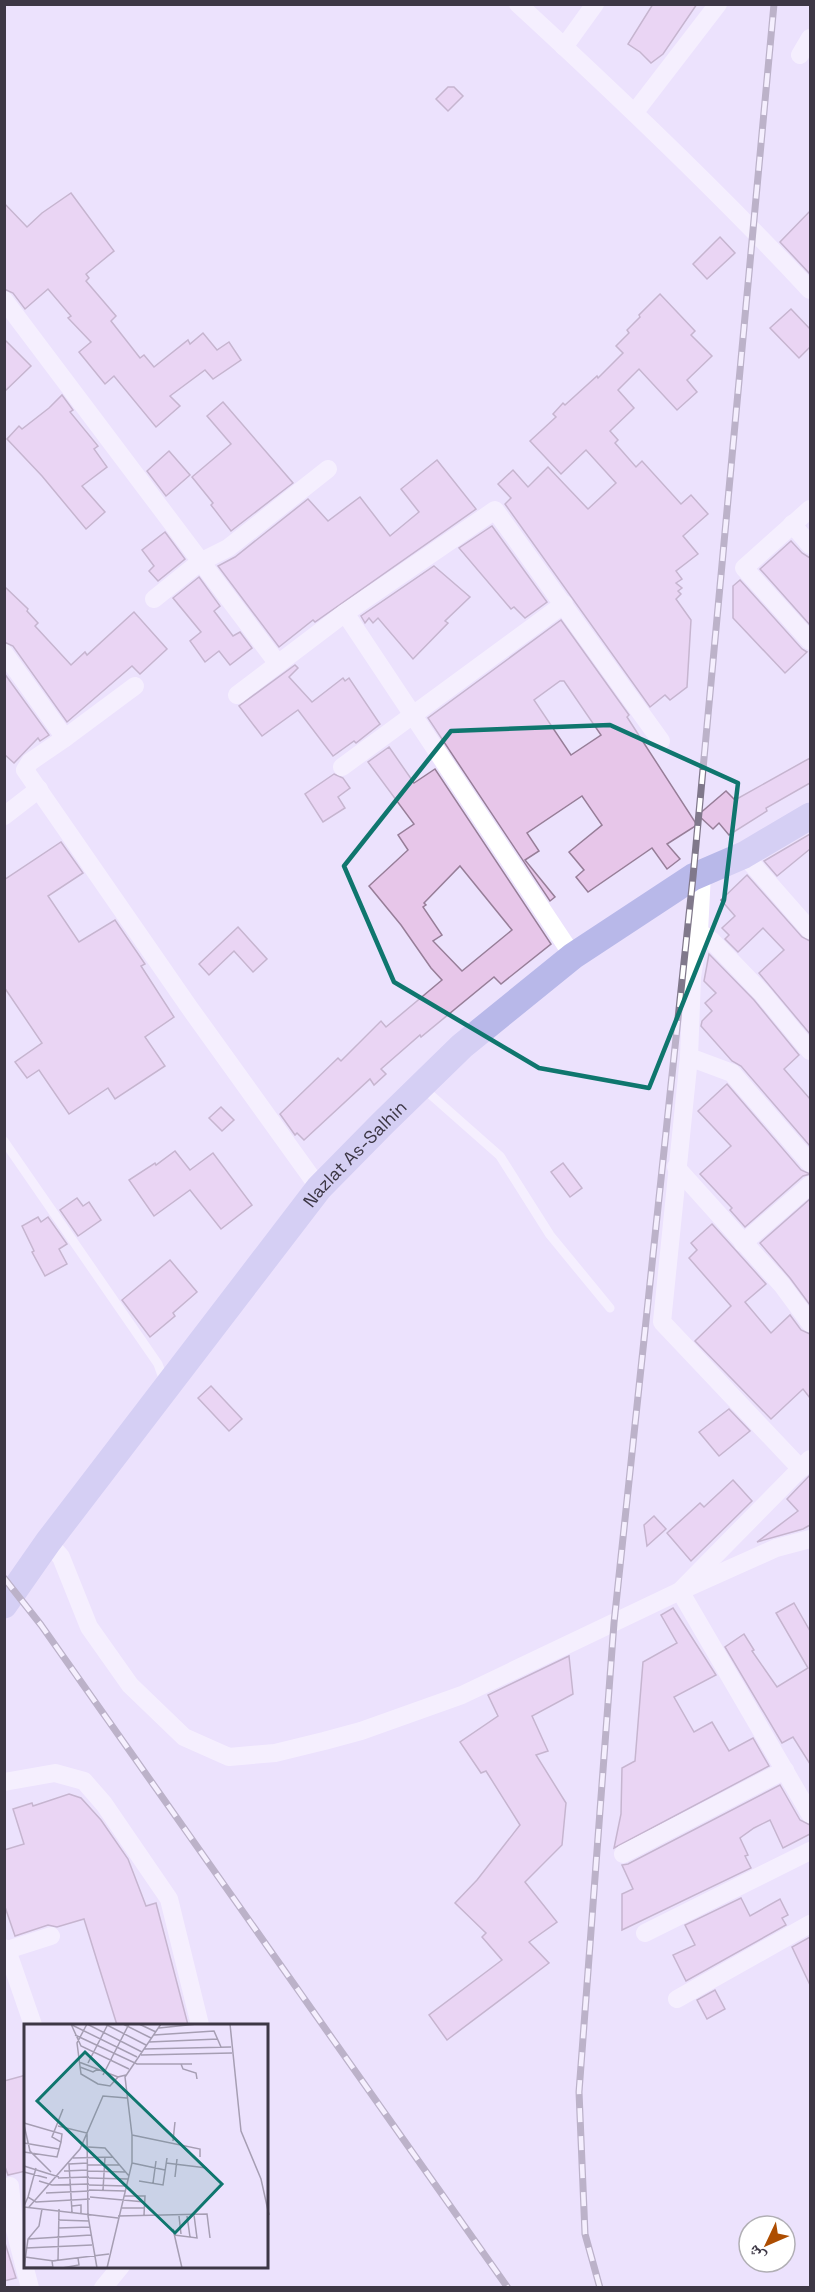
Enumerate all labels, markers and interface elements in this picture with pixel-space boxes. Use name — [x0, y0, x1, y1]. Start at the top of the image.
street label: Nazlat As-Salhin — [297, 1095, 411, 1211]
inset map — [24, 2024, 268, 2268]
north arrow — [737, 2214, 797, 2274]
text: ش — [743, 2241, 770, 2267]

